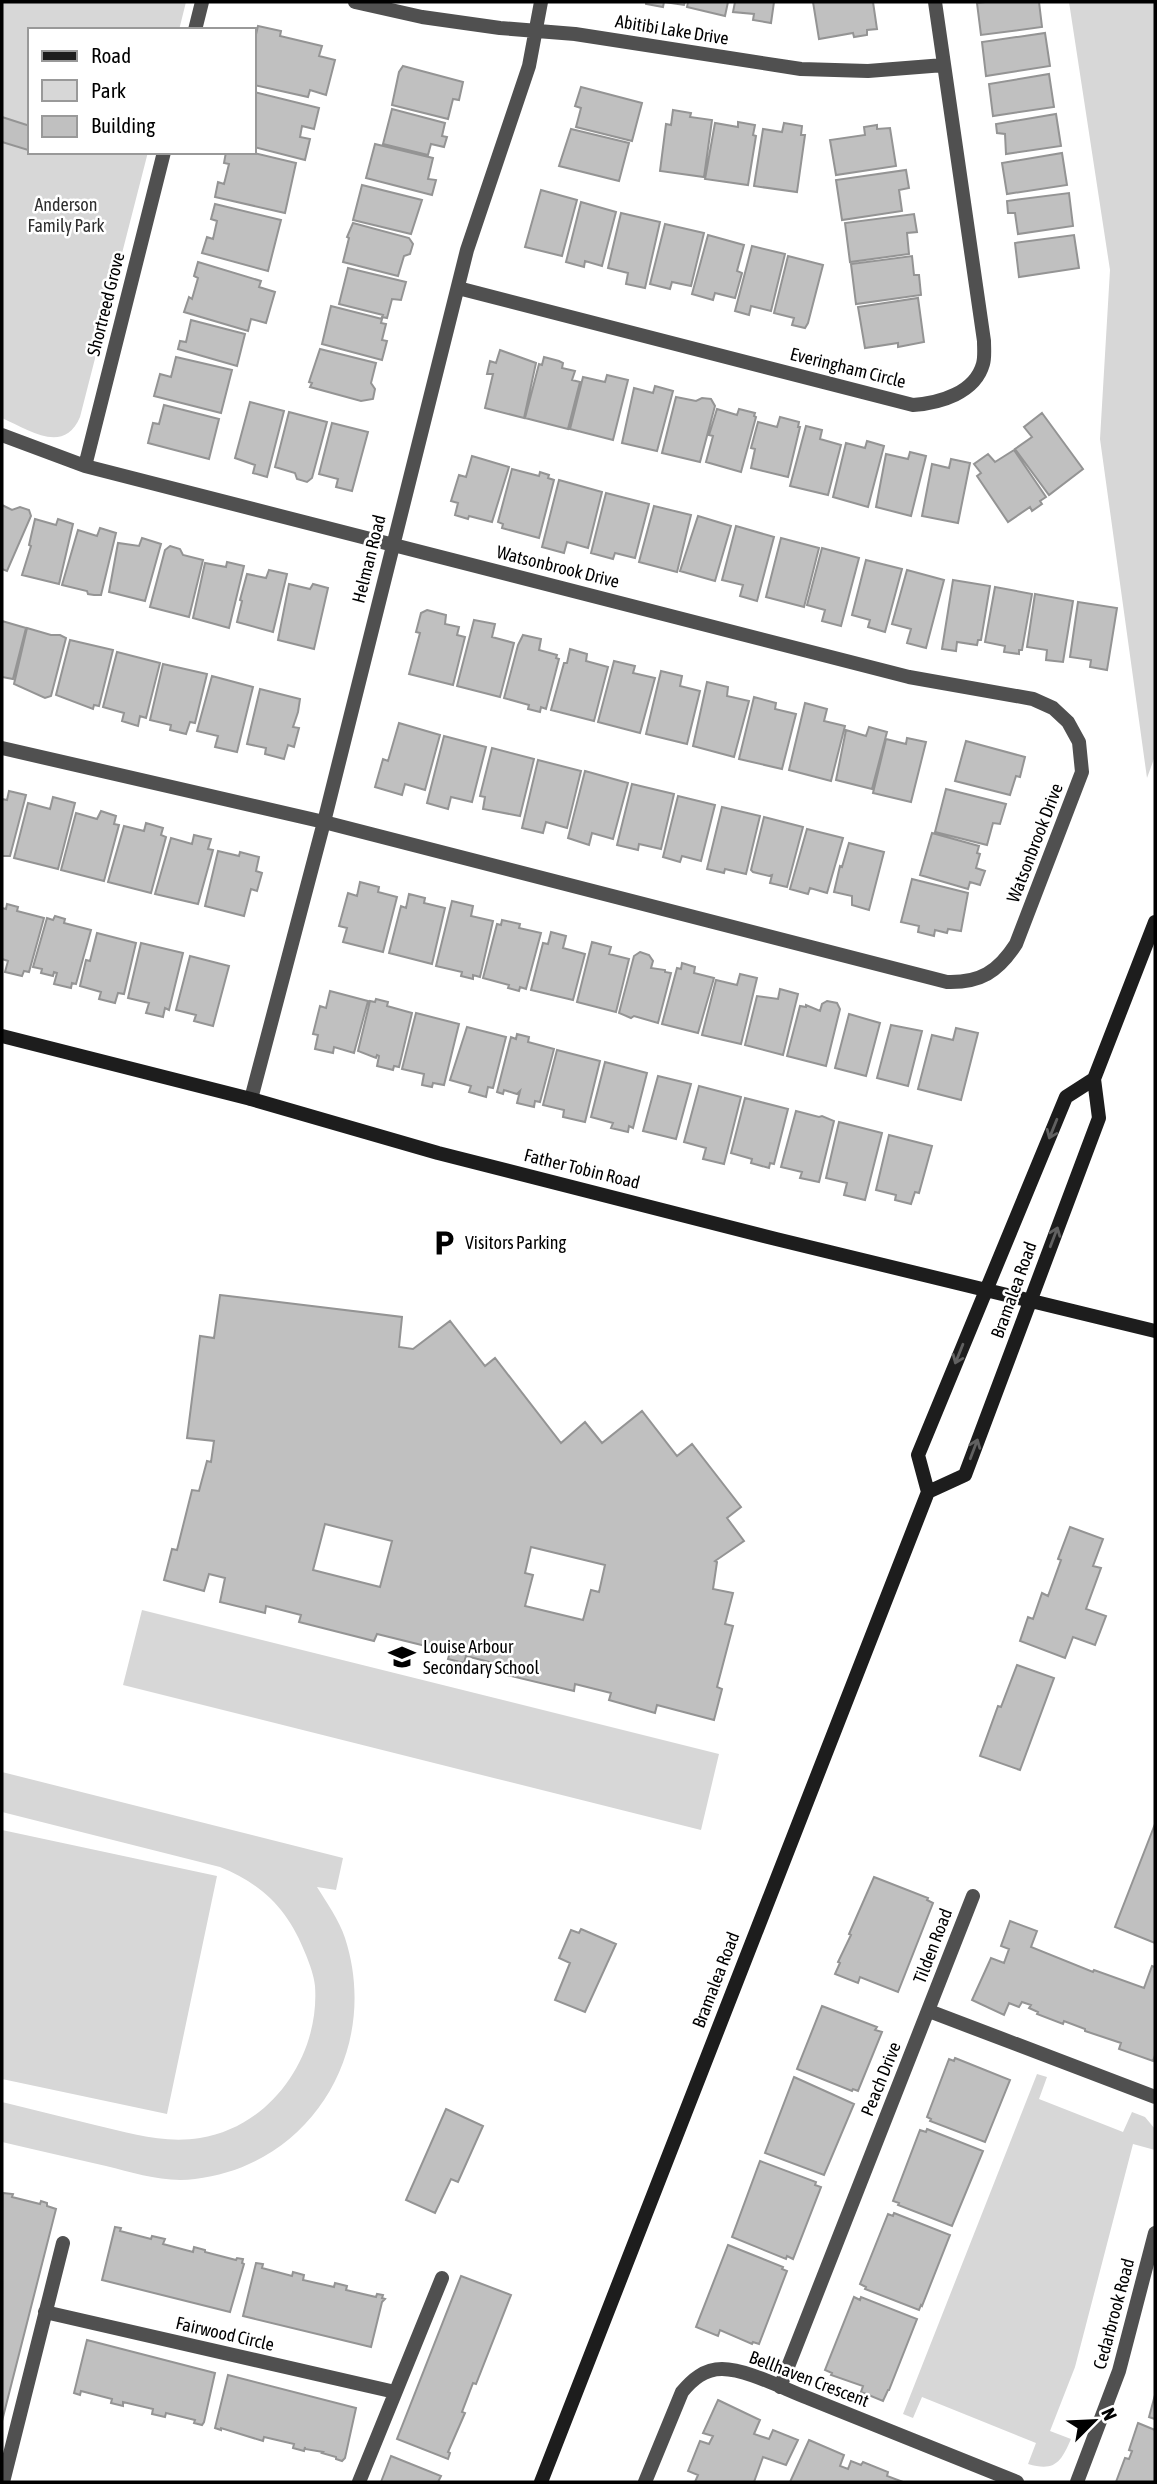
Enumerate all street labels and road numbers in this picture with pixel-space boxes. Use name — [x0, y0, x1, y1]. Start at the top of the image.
street label: Abitibi Lake Drive — [614, 10, 730, 49]
street label: Shortreed Grove — [82, 250, 129, 358]
street label: Everingham Circle — [788, 343, 908, 392]
street label: Helman Road — [347, 513, 390, 605]
street label: Watsonbrook Drive — [495, 541, 622, 592]
street label: Watsonbrook Drive — [1002, 780, 1067, 905]
street label: Father Tobin Road — [522, 1144, 642, 1193]
street label: Bramalea Road — [986, 1239, 1041, 1341]
street label: Tilden Road — [909, 1905, 956, 1986]
street label: Bramalea Road — [688, 1929, 743, 2031]
street label: Peach Drive — [856, 2039, 905, 2119]
street label: Cedarbrook Road — [1089, 2256, 1138, 2372]
street label: Fairwood Circle — [174, 2312, 276, 2355]
street label: Bellhaven Crescent — [746, 2346, 872, 2411]

